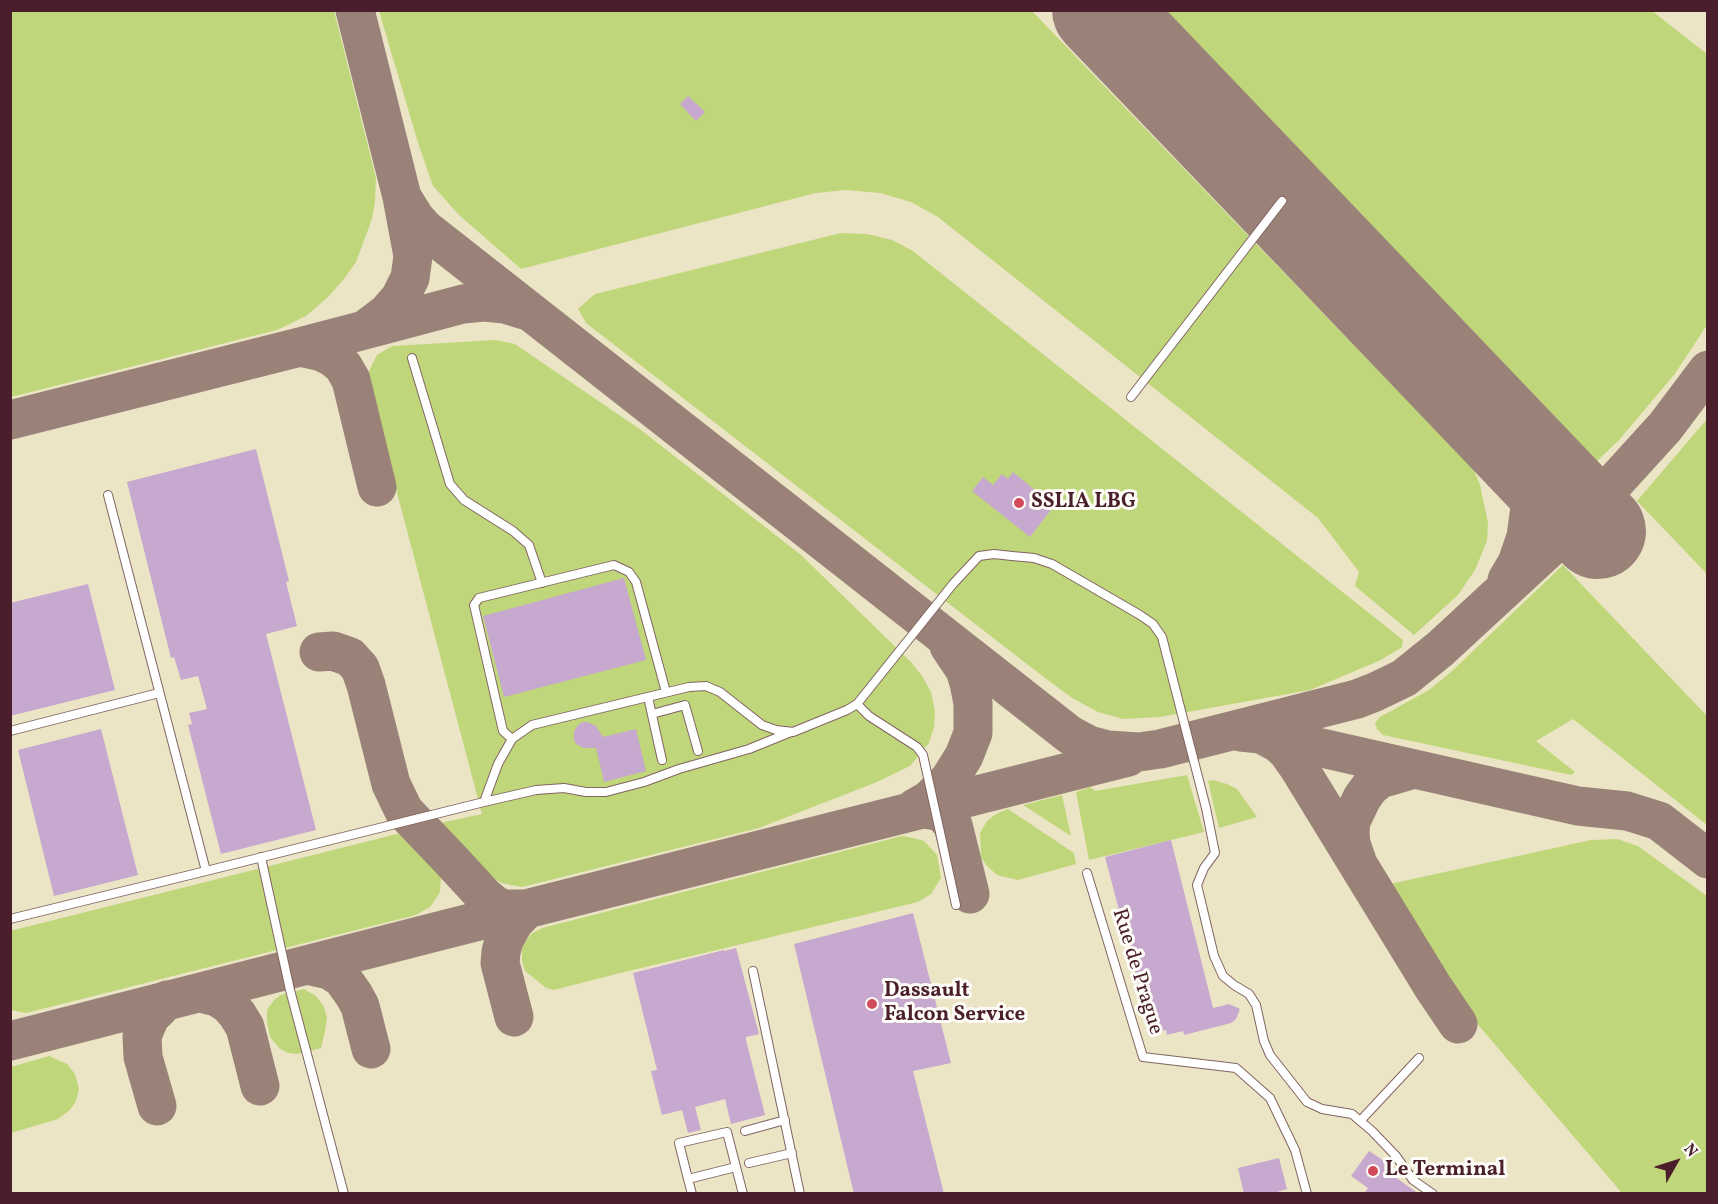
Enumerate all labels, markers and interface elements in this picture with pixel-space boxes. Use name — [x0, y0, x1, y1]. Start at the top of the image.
place label: SSLIA LBG — [1031, 490, 1136, 516]
marker: SSLIA LBG — [1012, 496, 1026, 510]
street label: Rue de Prague — [1105, 906, 1167, 1038]
place label: Dassault Falcon Service — [884, 979, 1025, 1029]
marker: Dassault Falcon Service — [865, 997, 879, 1011]
north arrow — [1646, 1132, 1706, 1192]
text: N — [1678, 1139, 1702, 1162]
place label: Le Terminal — [1385, 1158, 1505, 1184]
marker: Le Terminal — [1366, 1164, 1380, 1178]

